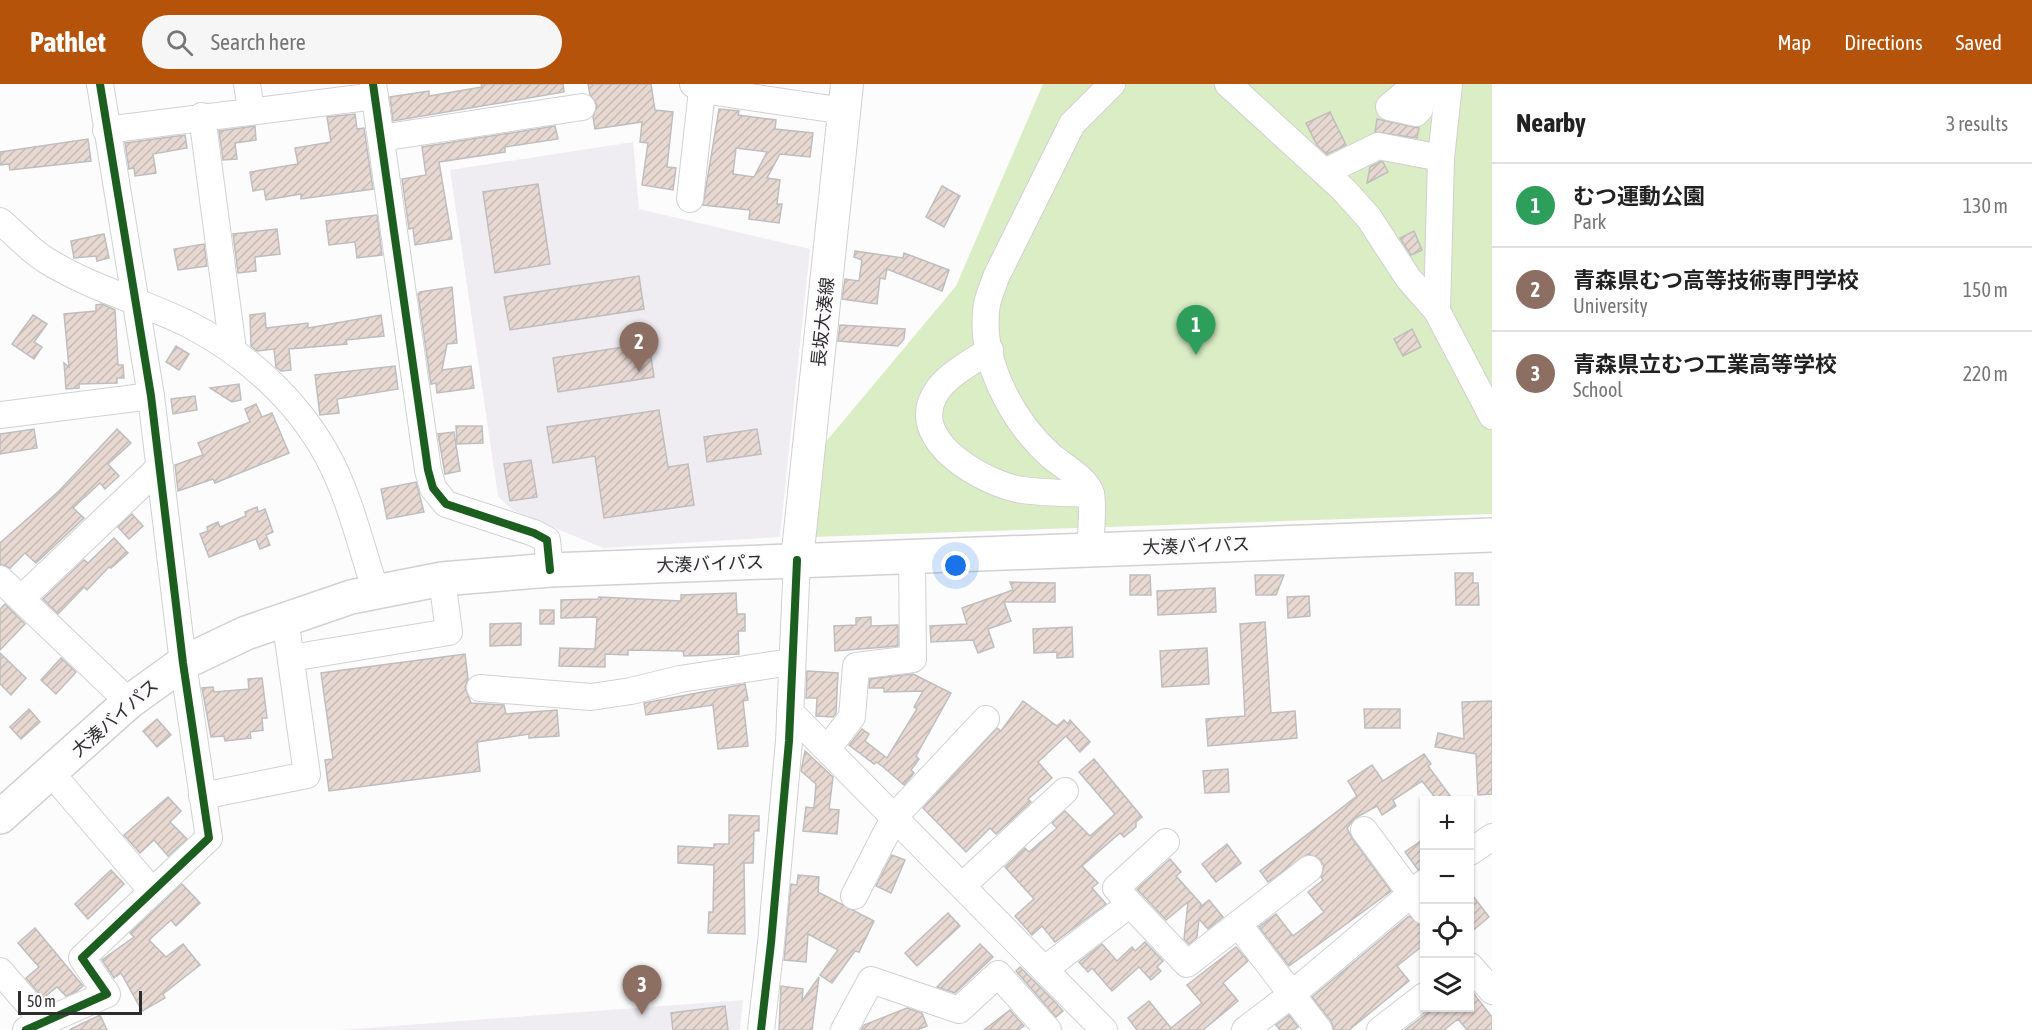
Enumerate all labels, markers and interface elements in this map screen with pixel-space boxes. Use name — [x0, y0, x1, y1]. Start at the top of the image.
search box — [142, 15, 562, 69]
text: Pathlet — [30, 26, 106, 58]
icon: search — [163, 26, 196, 59]
text: Search here — [211, 29, 306, 55]
text: Map — [1777, 30, 1811, 54]
text: Directions — [1844, 30, 1923, 54]
text: Saved — [1956, 30, 2002, 54]
text: Nearby — [1516, 108, 1586, 138]
text: 3 results — [1946, 112, 2008, 135]
text: むつ運動公園 — [1573, 183, 1705, 209]
text: 1 — [1531, 194, 1540, 217]
text: 130 m — [1963, 194, 2008, 217]
text: Park — [1573, 210, 1606, 233]
text: 青森県むつ高等技術専門学校 — [1573, 267, 1859, 293]
street label: 長坂大湊線 — [807, 276, 838, 368]
text: 2 — [1531, 278, 1540, 301]
text: 150 m — [1963, 278, 2008, 301]
text: University — [1573, 294, 1648, 317]
pin: 1 — [1176, 306, 1216, 355]
pin: 2 — [620, 322, 658, 372]
text: 青森県立むつ工業高等学校 — [1573, 351, 1837, 377]
text: 3 — [1531, 362, 1540, 385]
text: 220 m — [1963, 362, 2008, 385]
text: School — [1573, 378, 1623, 401]
street label: 大湊バイパス — [1142, 533, 1250, 558]
street label: 大湊バイパス — [656, 551, 764, 576]
your location — [941, 551, 970, 580]
street label: 大湊バイパス — [67, 674, 162, 761]
map controls — [1420, 796, 1474, 1012]
button: + — [1420, 796, 1474, 850]
button: − — [1420, 850, 1474, 904]
button: locate — [1420, 904, 1474, 958]
button: layers — [1420, 958, 1474, 1012]
pin: 3 — [622, 966, 662, 1015]
scale bar — [18, 988, 142, 1016]
text: 50 m — [27, 992, 56, 1010]

